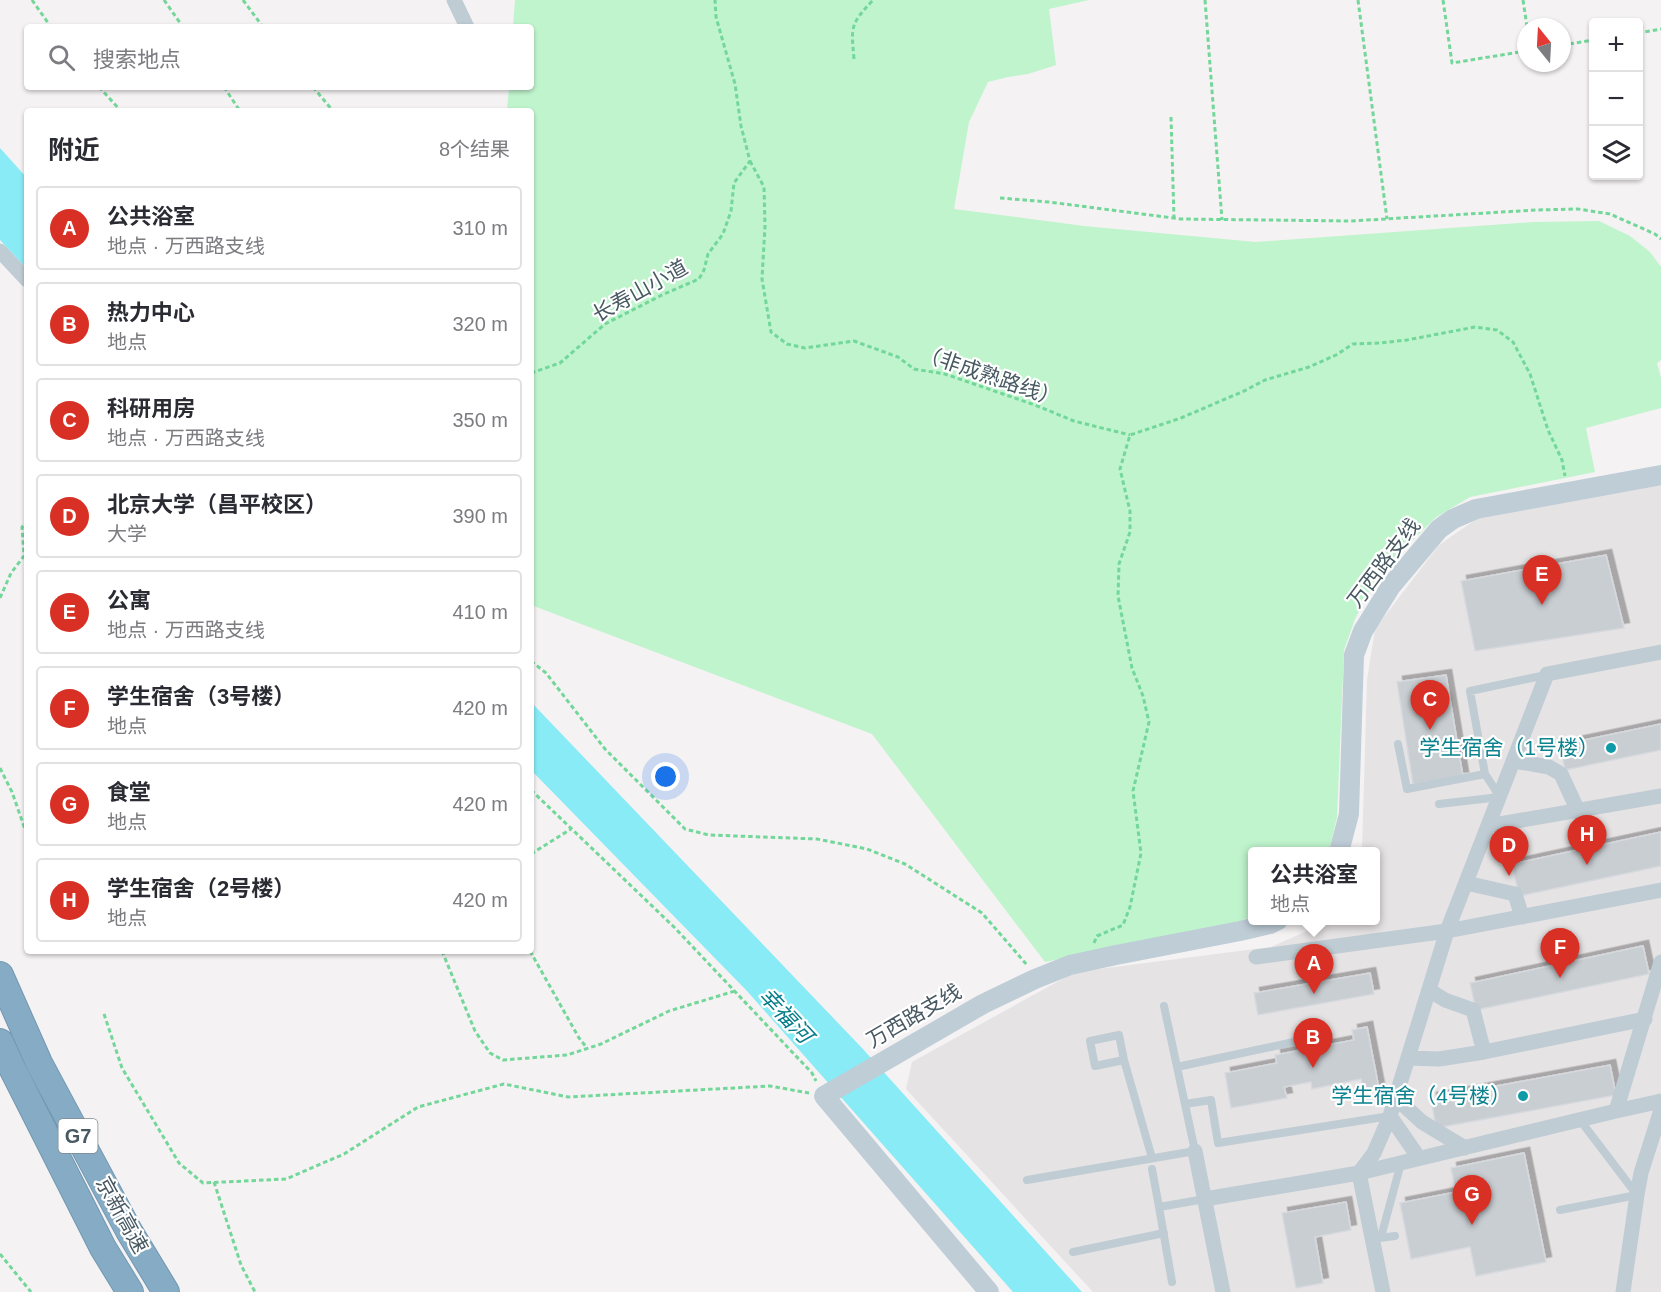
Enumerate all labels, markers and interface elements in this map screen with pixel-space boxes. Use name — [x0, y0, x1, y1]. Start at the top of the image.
north arrow — [1517, 18, 1571, 72]
map controls — [1589, 18, 1643, 180]
button: + — [1589, 18, 1643, 72]
search box — [24, 24, 534, 90]
icon: search — [45, 41, 78, 74]
text: 搜索地点 — [93, 47, 181, 72]
button: − — [1589, 72, 1643, 126]
button: layers — [1589, 126, 1643, 180]
text: 附近 — [48, 135, 100, 165]
text: 8个结果 — [439, 138, 510, 160]
text: 公共浴室 — [107, 204, 195, 229]
text: A — [62, 217, 77, 239]
text: 310 m — [452, 217, 508, 239]
text: 地点 · 万西路支线 — [107, 235, 265, 257]
street label: 长寿山小道 — [588, 255, 691, 326]
text: 热力中心 — [107, 300, 195, 325]
text: B — [62, 313, 77, 335]
text: 320 m — [452, 313, 508, 335]
text: 地点 — [107, 331, 147, 353]
street label: （非成熟路线） — [917, 341, 1063, 410]
text: 科研用房 — [107, 396, 195, 421]
text: C — [62, 409, 77, 431]
text: 350 m — [452, 409, 508, 431]
text: 地点 · 万西路支线 — [107, 427, 265, 449]
text: 北京大学（昌平校区） — [107, 492, 327, 517]
text: D — [62, 505, 77, 527]
text: 390 m — [452, 505, 508, 527]
street label: 万西路支线 — [1343, 514, 1424, 612]
text: 大学 — [107, 523, 147, 545]
pin: E — [1522, 556, 1562, 605]
text: 公寓 — [107, 588, 151, 613]
text: E — [63, 601, 76, 623]
text: 410 m — [452, 601, 508, 623]
text: 地点 · 万西路支线 — [107, 619, 265, 641]
pin: C — [1410, 680, 1450, 730]
text: 学生宿舍（3号楼） — [107, 684, 295, 709]
text: F — [63, 697, 76, 719]
text: 420 m — [452, 697, 508, 719]
text: 地点 — [107, 715, 147, 737]
place label: 学生宿舍（1号楼） — [1419, 736, 1599, 759]
marker: 学生宿舍（1号楼） — [1604, 741, 1618, 755]
your location — [651, 762, 680, 791]
text: 食堂 — [107, 780, 151, 805]
text: G — [62, 793, 77, 815]
text: 420 m — [452, 793, 508, 815]
text: 地点 — [107, 811, 147, 833]
pin: H — [1568, 816, 1606, 865]
pin: D — [1490, 826, 1528, 876]
popup — [1248, 847, 1380, 925]
text: 公共浴室 — [1270, 862, 1358, 887]
text: 学生宿舍（2号楼） — [107, 876, 295, 901]
text: H — [62, 889, 77, 911]
text: 420 m — [452, 889, 508, 911]
text: 地点 — [1270, 893, 1310, 915]
text: 地点 — [107, 907, 147, 929]
pin: F — [1540, 928, 1580, 978]
pin: A — [1294, 944, 1334, 994]
street label: 万西路支线 — [863, 979, 965, 1052]
water label: 幸福河 — [754, 983, 820, 1051]
pin: B — [1294, 1018, 1332, 1068]
place label: 学生宿舍（4号楼） — [1331, 1084, 1511, 1107]
marker: 学生宿舍（4号楼） — [1516, 1089, 1530, 1103]
road number: G7 — [58, 1119, 98, 1153]
street label: 京新高速 — [92, 1172, 153, 1257]
pin: G — [1452, 1176, 1492, 1225]

